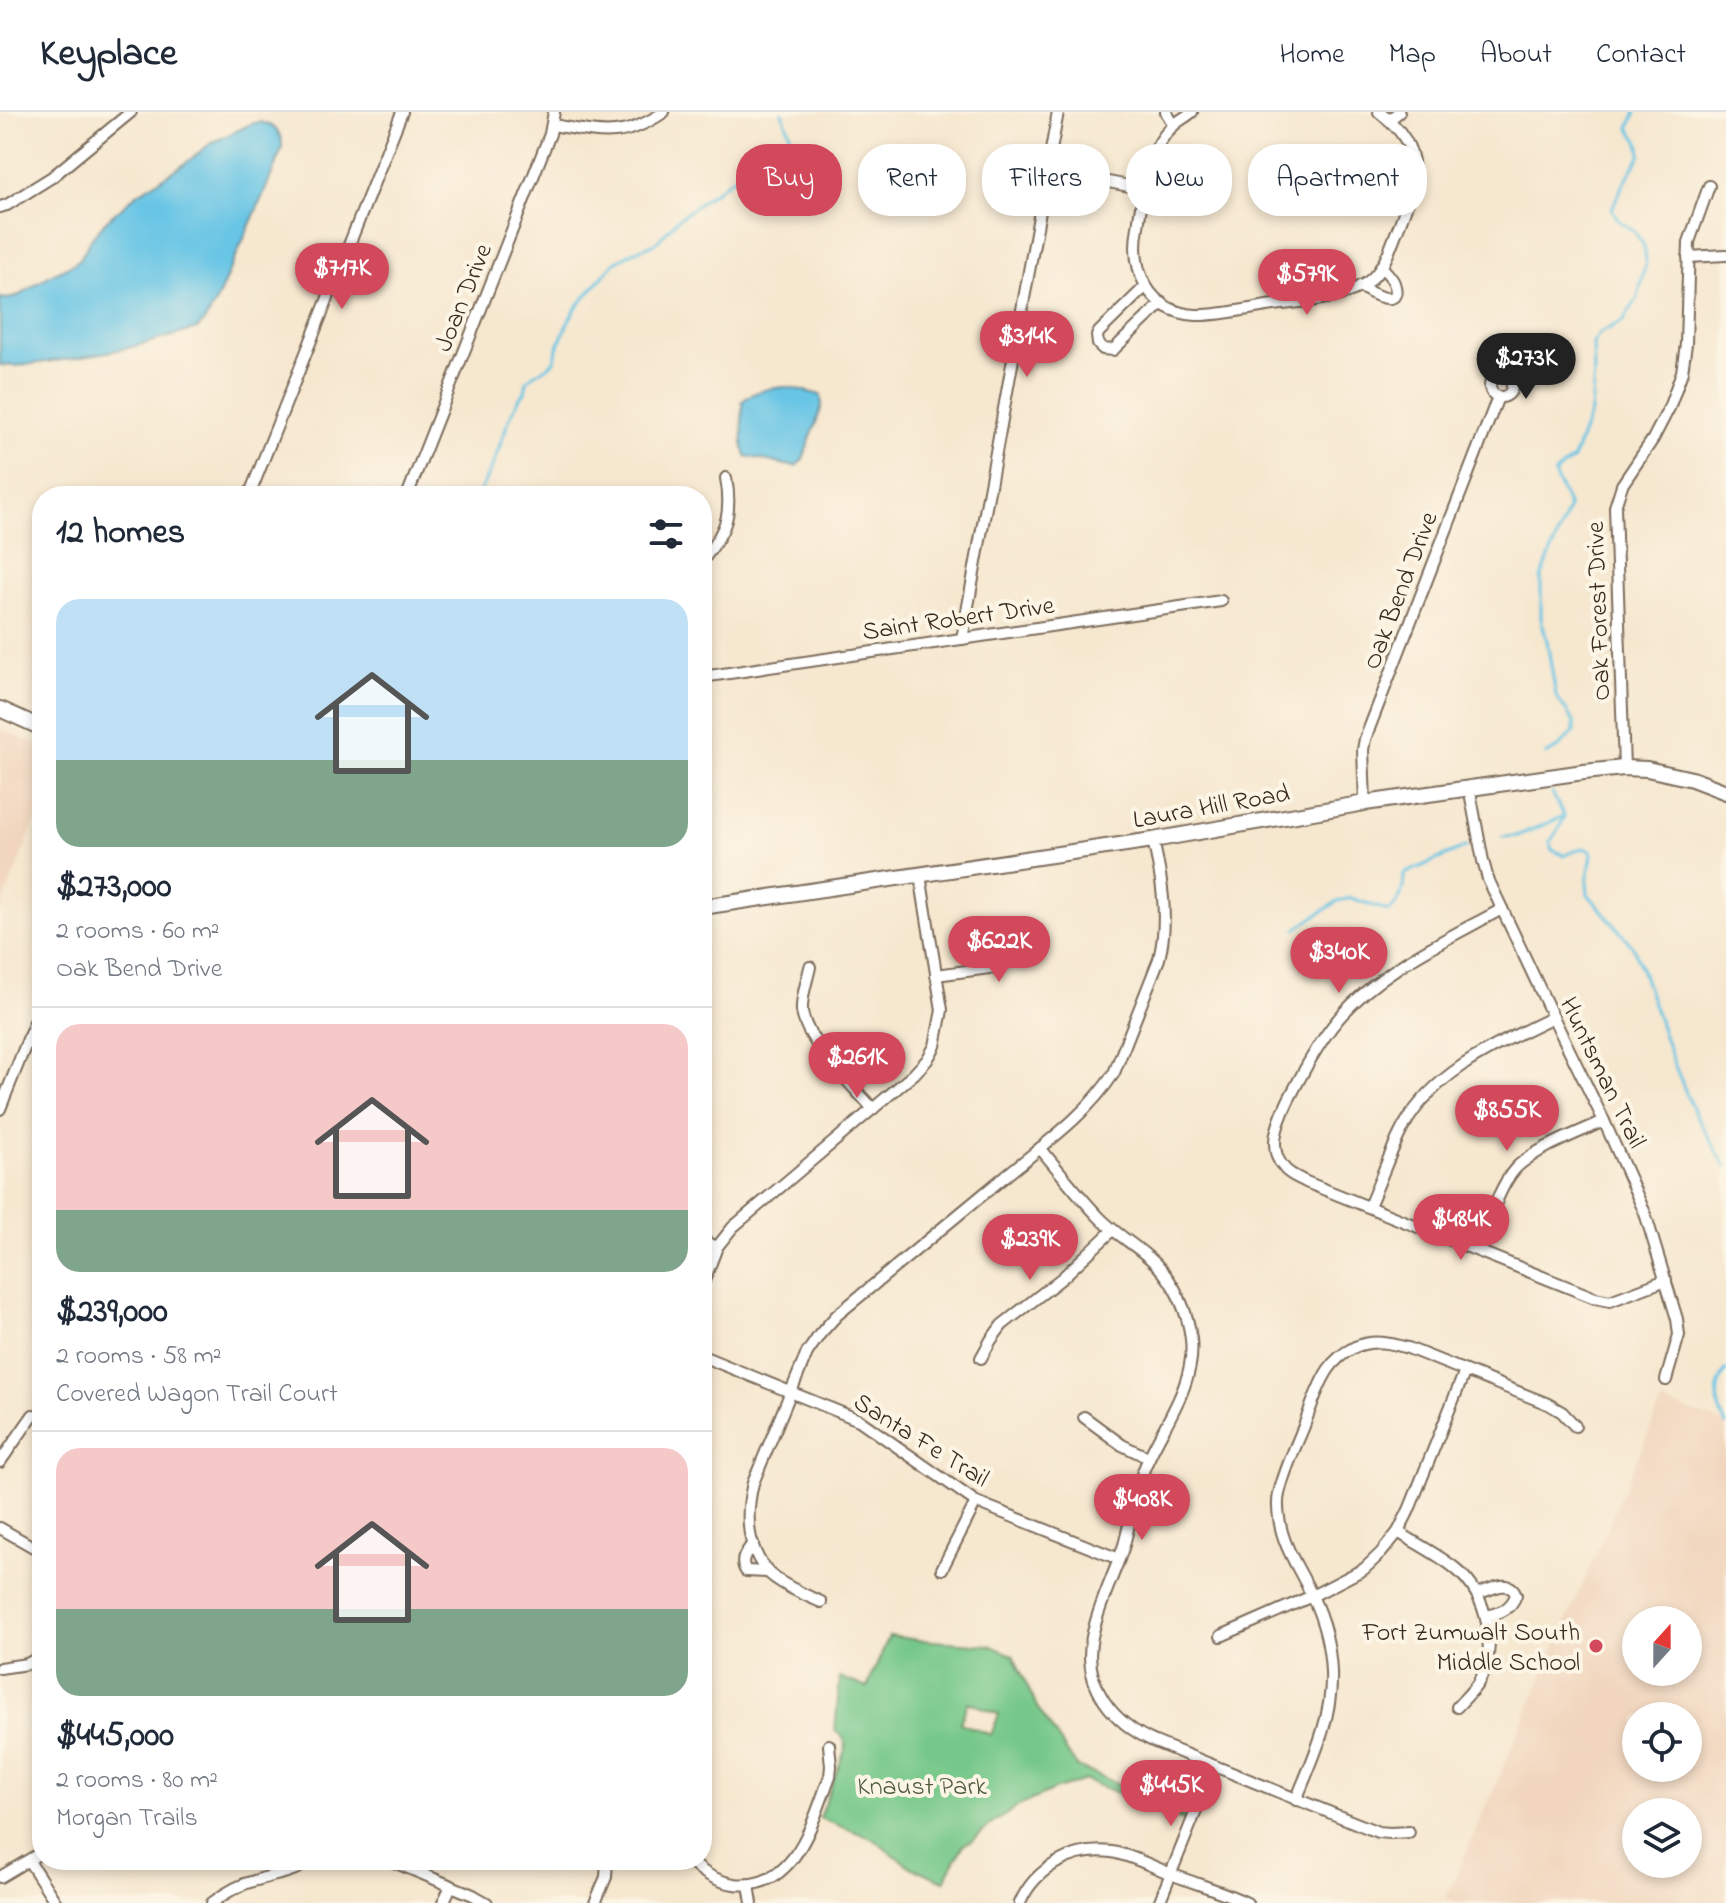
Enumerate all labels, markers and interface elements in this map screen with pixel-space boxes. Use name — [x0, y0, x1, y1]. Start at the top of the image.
text: Keyplace — [40, 27, 177, 83]
text: Home — [1279, 35, 1345, 76]
text: Map — [1389, 35, 1436, 76]
text: About — [1480, 35, 1552, 76]
text: Contact — [1596, 35, 1686, 76]
chip: Buy — [736, 144, 842, 216]
chip: Rent — [858, 144, 966, 216]
chip: Filters — [982, 144, 1110, 216]
chip: New — [1126, 144, 1232, 216]
chip: Apartment — [1248, 144, 1427, 216]
street label: Joan Drive — [426, 238, 504, 358]
pin: $717K — [286, 243, 398, 311]
pin: $579K — [1251, 249, 1363, 317]
text: $717K — [313, 250, 371, 288]
text: $579K — [1276, 256, 1338, 294]
pin: $314K — [971, 311, 1083, 379]
text: $314K — [998, 318, 1056, 356]
pin: $273K — [1470, 333, 1582, 401]
text: $273K — [1495, 340, 1557, 378]
street label: Oak Bend Drive — [1354, 506, 1449, 676]
text: 12 homes — [56, 509, 185, 559]
icon: filters — [644, 512, 688, 556]
street label: Oak Forest Drive — [1578, 520, 1622, 701]
street label: Saint Robert Drive — [860, 588, 1057, 652]
icon: home — [300, 651, 444, 795]
street label: Laura Hill Road — [1130, 775, 1293, 840]
text: $273,000 — [56, 863, 171, 913]
text: 2 rooms · 60 m² — [56, 913, 220, 951]
pin: $622K — [943, 916, 1055, 984]
text: $622K — [966, 923, 1032, 961]
pin: $340K — [1283, 927, 1395, 995]
text: $340K — [1308, 934, 1370, 972]
text: Oak Bend Drive — [56, 951, 222, 989]
street label: Huntsman Trail — [1548, 991, 1654, 1155]
pin: $261K — [801, 1032, 913, 1100]
text: $261K — [827, 1039, 887, 1077]
icon: home — [300, 1076, 444, 1220]
pin: $855K — [1451, 1085, 1563, 1153]
text: $855K — [1473, 1092, 1541, 1130]
pin: $484K — [1405, 1194, 1517, 1262]
text: $484K — [1431, 1201, 1491, 1239]
pin: $239K — [974, 1214, 1086, 1282]
text: $239K — [1000, 1221, 1060, 1259]
text: $239,000 — [56, 1288, 168, 1338]
text: 2 rooms · 58 m² — [56, 1338, 222, 1376]
text: Covered Wagon Trail Court — [56, 1376, 338, 1414]
street label: Santa Fe Trail — [845, 1385, 996, 1498]
pin: $408K — [1086, 1474, 1198, 1542]
text: $408K — [1112, 1481, 1172, 1519]
icon: home — [300, 1500, 444, 1644]
north arrow — [1622, 1606, 1702, 1686]
map controls — [1622, 1606, 1702, 1878]
place label: Fort Zumwalt South Middle School — [1361, 1615, 1580, 1683]
marker: Fort Zumwalt South Middle School — [1587, 1637, 1605, 1655]
button: locate — [1622, 1702, 1702, 1782]
text: $445,000 — [56, 1712, 174, 1762]
pin: $445K — [1115, 1760, 1227, 1828]
text: 2 rooms · 80 m² — [56, 1762, 218, 1800]
text: $445K — [1139, 1767, 1203, 1805]
park label: Knaust Park — [857, 1769, 987, 1807]
button: layers — [1622, 1798, 1702, 1878]
text: Morgan Trails — [56, 1800, 198, 1838]

